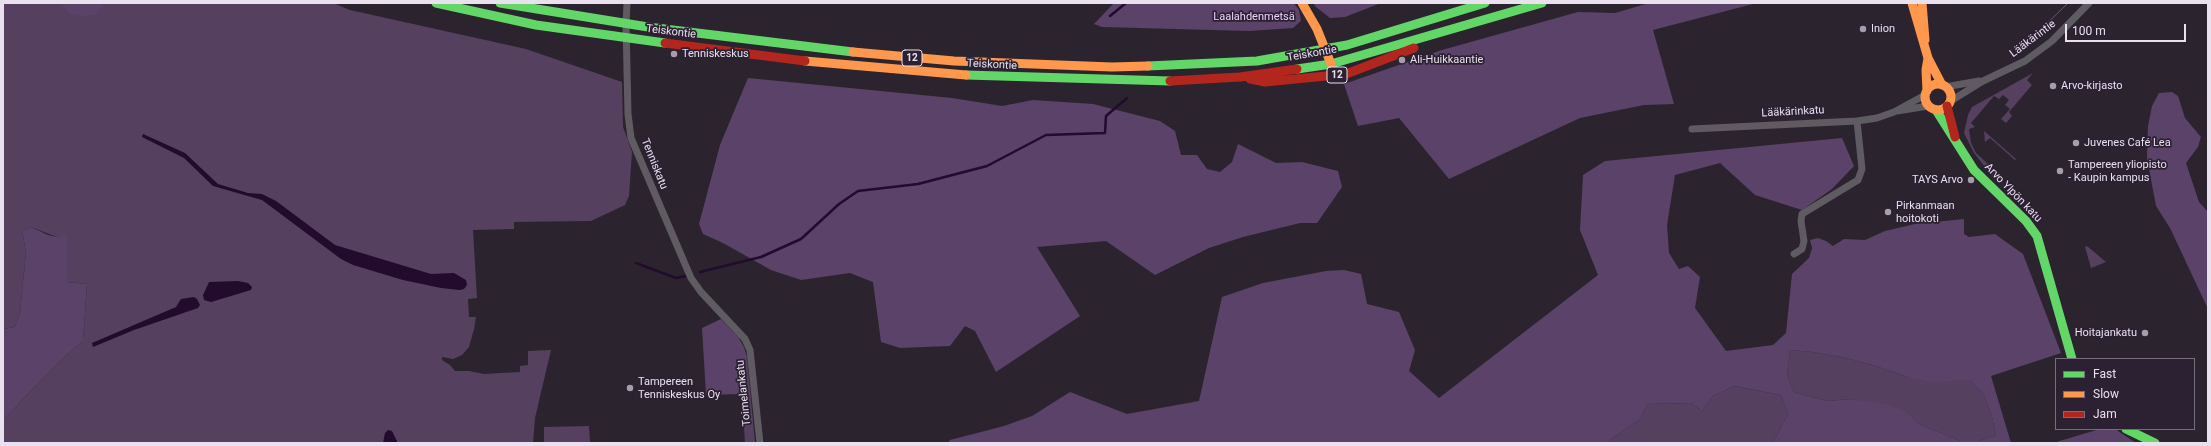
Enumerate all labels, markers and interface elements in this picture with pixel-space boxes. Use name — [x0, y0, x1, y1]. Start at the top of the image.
park label: Laalahdenmetsä — [1213, 10, 1295, 24]
scale bar — [2067, 16, 2188, 42]
street label: Lääkärintie — [2007, 17, 2059, 61]
street label: Teiskontie — [645, 22, 697, 42]
place label: Inion — [1871, 22, 1895, 36]
marker: Inion — [1858, 24, 1868, 34]
text: 100 m — [2072, 24, 2106, 38]
street label: Teiskontie — [1286, 43, 1338, 65]
place label: Tenniskeskus — [682, 47, 749, 61]
marker: Tenniskeskus — [669, 49, 679, 59]
road number: 12 — [902, 50, 922, 66]
place label: Ali-Huikkaantie — [1410, 53, 1483, 67]
marker: Ali-Huikkaantie — [1397, 55, 1407, 65]
street label: Teiskontie — [967, 57, 1017, 73]
road number: 12 — [1327, 67, 1347, 83]
place label: Arvo-kirjasto — [2061, 79, 2123, 93]
marker: Arvo-kirjasto — [2048, 81, 2058, 91]
street label: Lääkärinkatu — [1761, 104, 1825, 120]
place label: Juvenes Café Lea — [2084, 136, 2171, 150]
street label: Tenniskatu — [638, 137, 670, 191]
marker: Juvenes Café Lea — [2071, 138, 2081, 148]
place label: Tampereen yliopisto - Kaupin kampus — [2068, 158, 2167, 184]
street label: Arvo Ylpön katu — [1982, 161, 2044, 225]
marker: Tampereen yliopisto - Kaupin kampus — [2055, 166, 2065, 176]
place label: TAYS Arvo — [1912, 173, 1963, 187]
marker: TAYS Arvo — [1966, 175, 1976, 185]
place label: Pirkanmaan hoitokoti — [1896, 199, 1955, 225]
marker: Pirkanmaan hoitokoti — [1883, 207, 1893, 217]
place label: Hoitajankatu — [2075, 326, 2137, 340]
marker: Hoitajankatu — [2140, 328, 2150, 338]
legend — [2055, 358, 2195, 430]
street label: Toimelankatu — [734, 359, 754, 427]
text: Fast — [2093, 367, 2116, 381]
place label: Tampereen Tenniskeskus Oy — [638, 375, 720, 401]
marker: Tampereen Tenniskeskus Oy — [625, 383, 635, 393]
text: Slow — [2093, 387, 2119, 401]
text: Jam — [2093, 407, 2117, 421]

